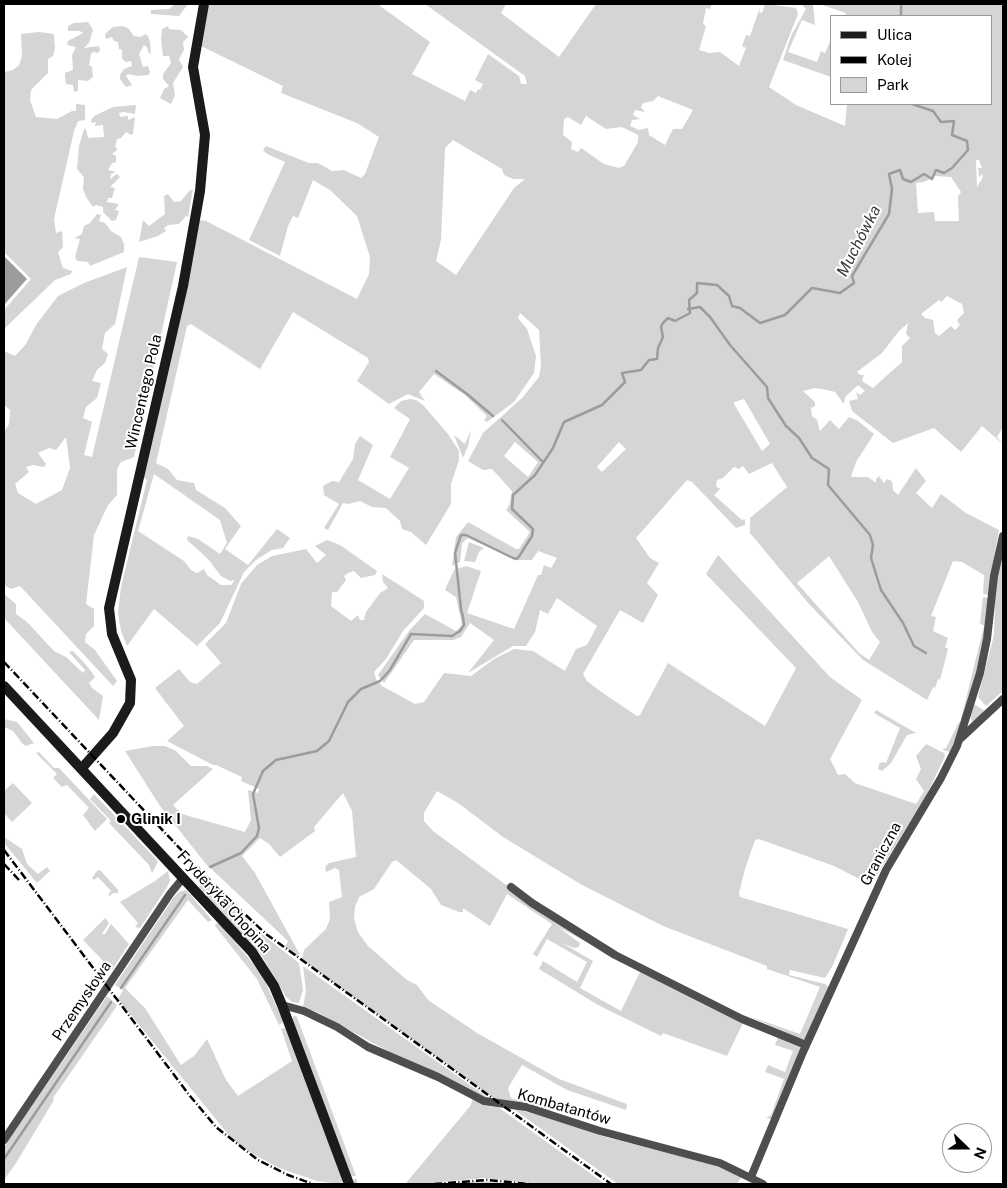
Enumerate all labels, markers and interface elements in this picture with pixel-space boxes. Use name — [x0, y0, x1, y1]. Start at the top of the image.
legend — [830, 15, 992, 105]
text: Ulica — [877, 26, 912, 43]
text: Kolej — [877, 51, 912, 68]
text: Park — [877, 76, 909, 93]
water label: Muchówka — [833, 202, 885, 280]
street label: Wincentego Pola — [122, 333, 166, 451]
place label: Glinik I — [131, 810, 181, 828]
marker: Glinik I — [115, 813, 127, 825]
street label: Graniczna — [857, 819, 905, 889]
street label: Fryderyka Chopina — [173, 847, 275, 957]
street label: Przemysłowa — [49, 958, 115, 1044]
street label: Kombatantów — [515, 1085, 613, 1129]
north arrow — [942, 1123, 992, 1173]
text: N — [971, 1145, 989, 1161]

